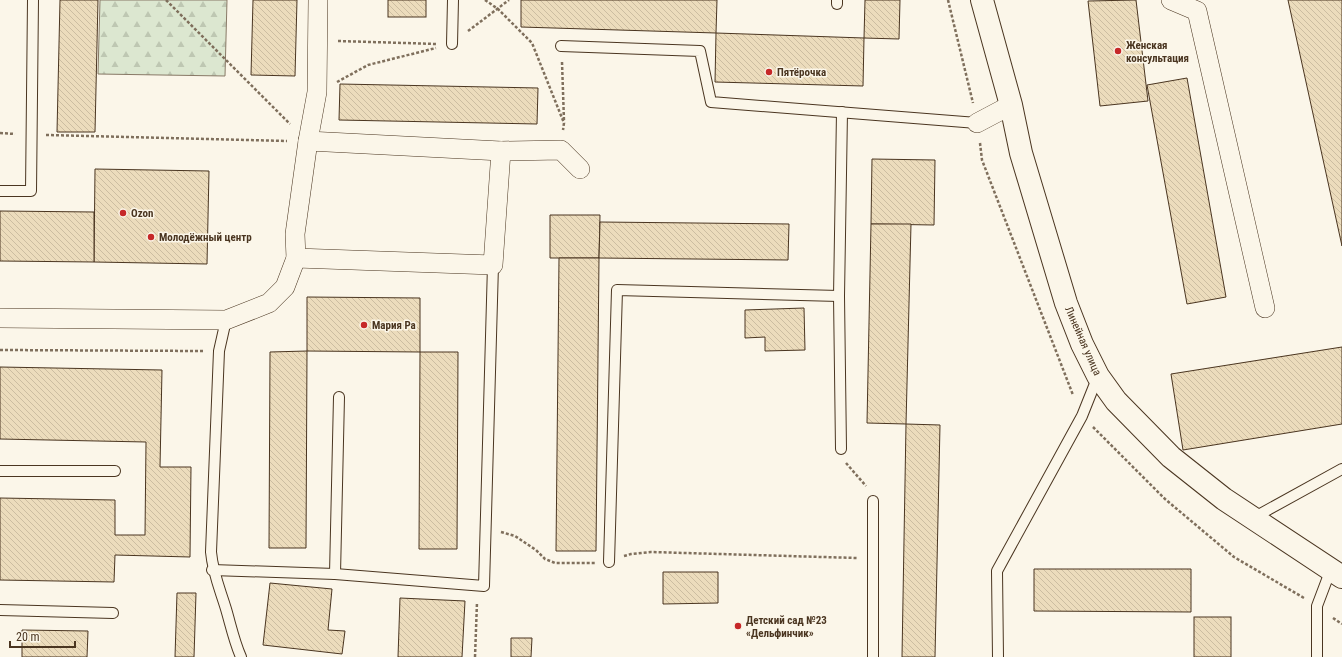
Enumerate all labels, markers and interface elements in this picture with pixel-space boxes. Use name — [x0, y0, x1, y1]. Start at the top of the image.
place label: Женская консультация — [1126, 39, 1189, 65]
marker: Женская консультация — [1113, 46, 1123, 56]
place label: Пятёрочка — [777, 66, 826, 79]
marker: Пятёрочка — [764, 67, 774, 77]
place label: Ozon — [131, 207, 153, 220]
marker: Ozon — [118, 208, 128, 218]
place label: Молодёжный центр — [159, 231, 252, 244]
marker: Молодёжный центр — [146, 232, 156, 242]
street label: Линейная улица — [1062, 305, 1104, 377]
place label: Мария Ра — [372, 319, 416, 332]
marker: Мария Ра — [359, 320, 369, 330]
place label: Детский сад №23 «Дельфинчик» — [746, 614, 827, 640]
marker: Детский сад №23 «Дельфинчик» — [733, 621, 743, 631]
scale bar — [10, 623, 75, 649]
text: 20 m — [16, 630, 40, 644]

